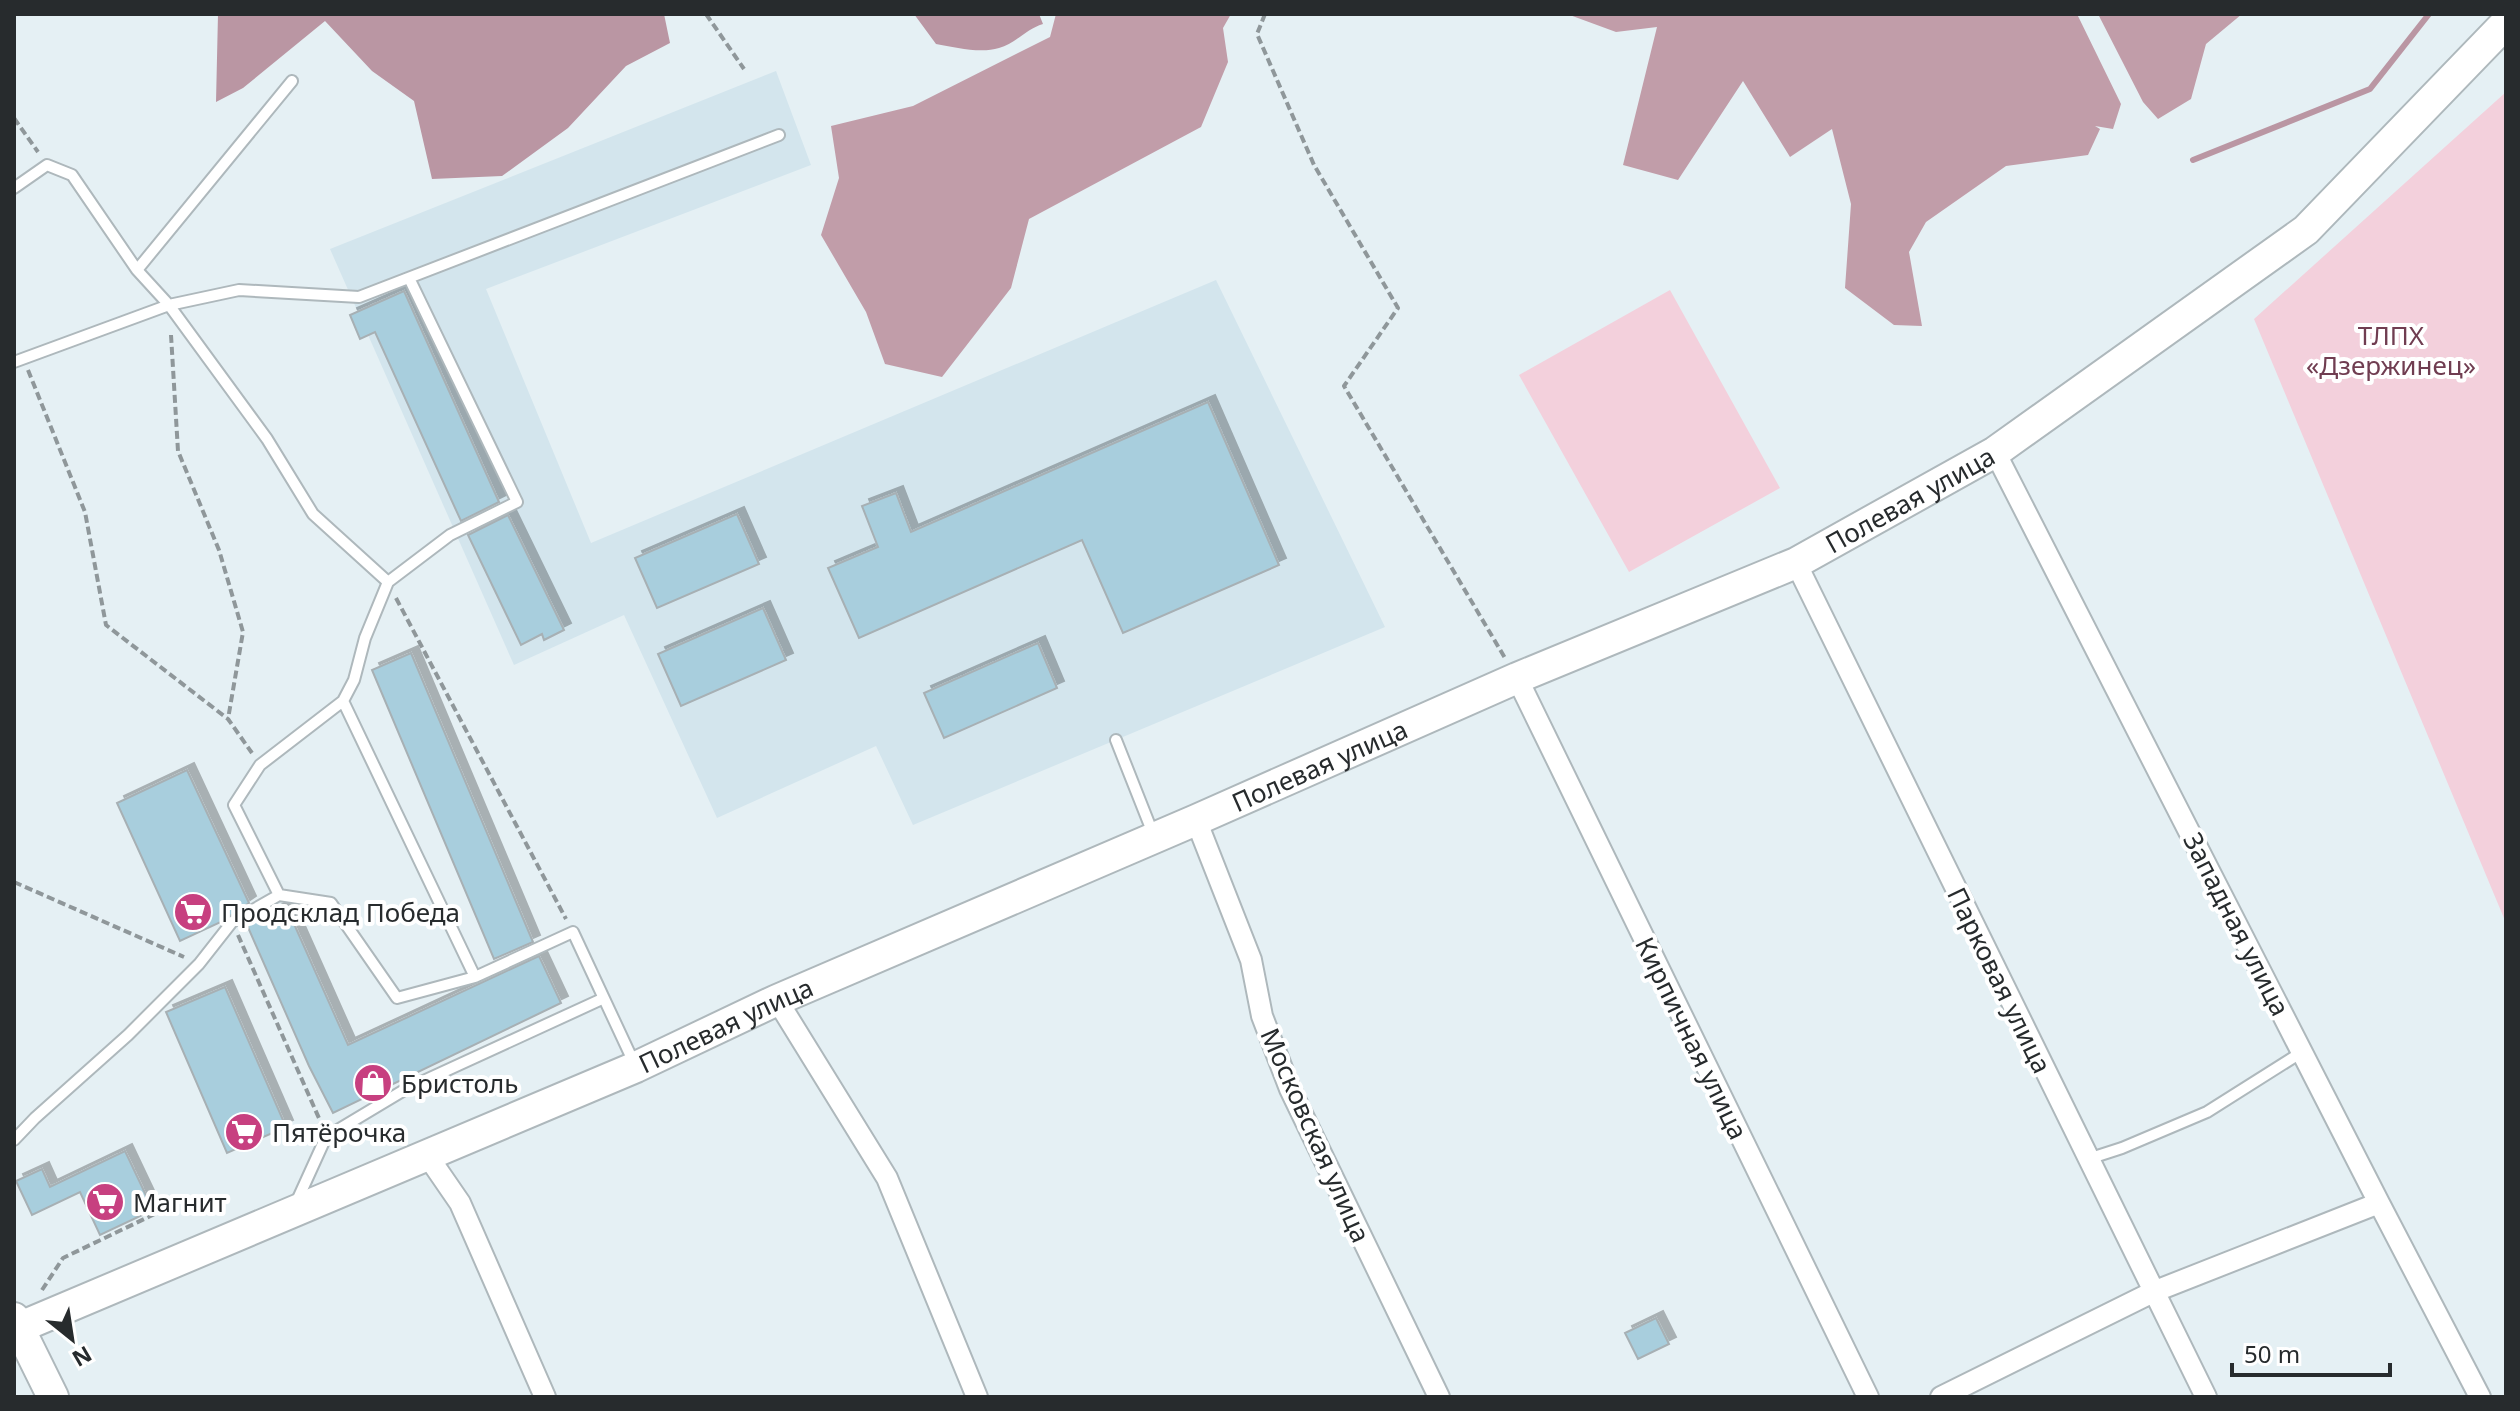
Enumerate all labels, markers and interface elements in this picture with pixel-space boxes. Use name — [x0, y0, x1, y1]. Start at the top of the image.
park label: ТЛПХ «Дзержинец» — [2306, 317, 2476, 383]
street label: Полевая улица — [1819, 438, 2001, 561]
street label: Полевая улица — [1226, 711, 1413, 820]
street label: Западная улица — [2175, 826, 2299, 1022]
street label: Парковая улица — [1939, 881, 2061, 1079]
supermarket icon: Продсклад Победа — [172, 891, 214, 933]
place label: Продсклад Победа — [221, 894, 460, 930]
street label: Кирпичная улица — [1627, 931, 1757, 1145]
street label: Полевая улица — [633, 969, 818, 1081]
street label: Московская улица — [1253, 1022, 1379, 1248]
shop icon: Бристоль — [352, 1062, 394, 1104]
place label: Бристоль — [401, 1065, 518, 1101]
supermarket icon: Пятёрочка — [223, 1111, 265, 1153]
place label: Пятёрочка — [272, 1114, 406, 1150]
supermarket icon: Магнит — [84, 1181, 126, 1223]
place label: Магнит — [133, 1184, 227, 1220]
north arrow — [32, 1299, 112, 1379]
scale bar — [2232, 1327, 2390, 1377]
text: 50 m — [2244, 1337, 2300, 1370]
text: N — [67, 1340, 98, 1375]

